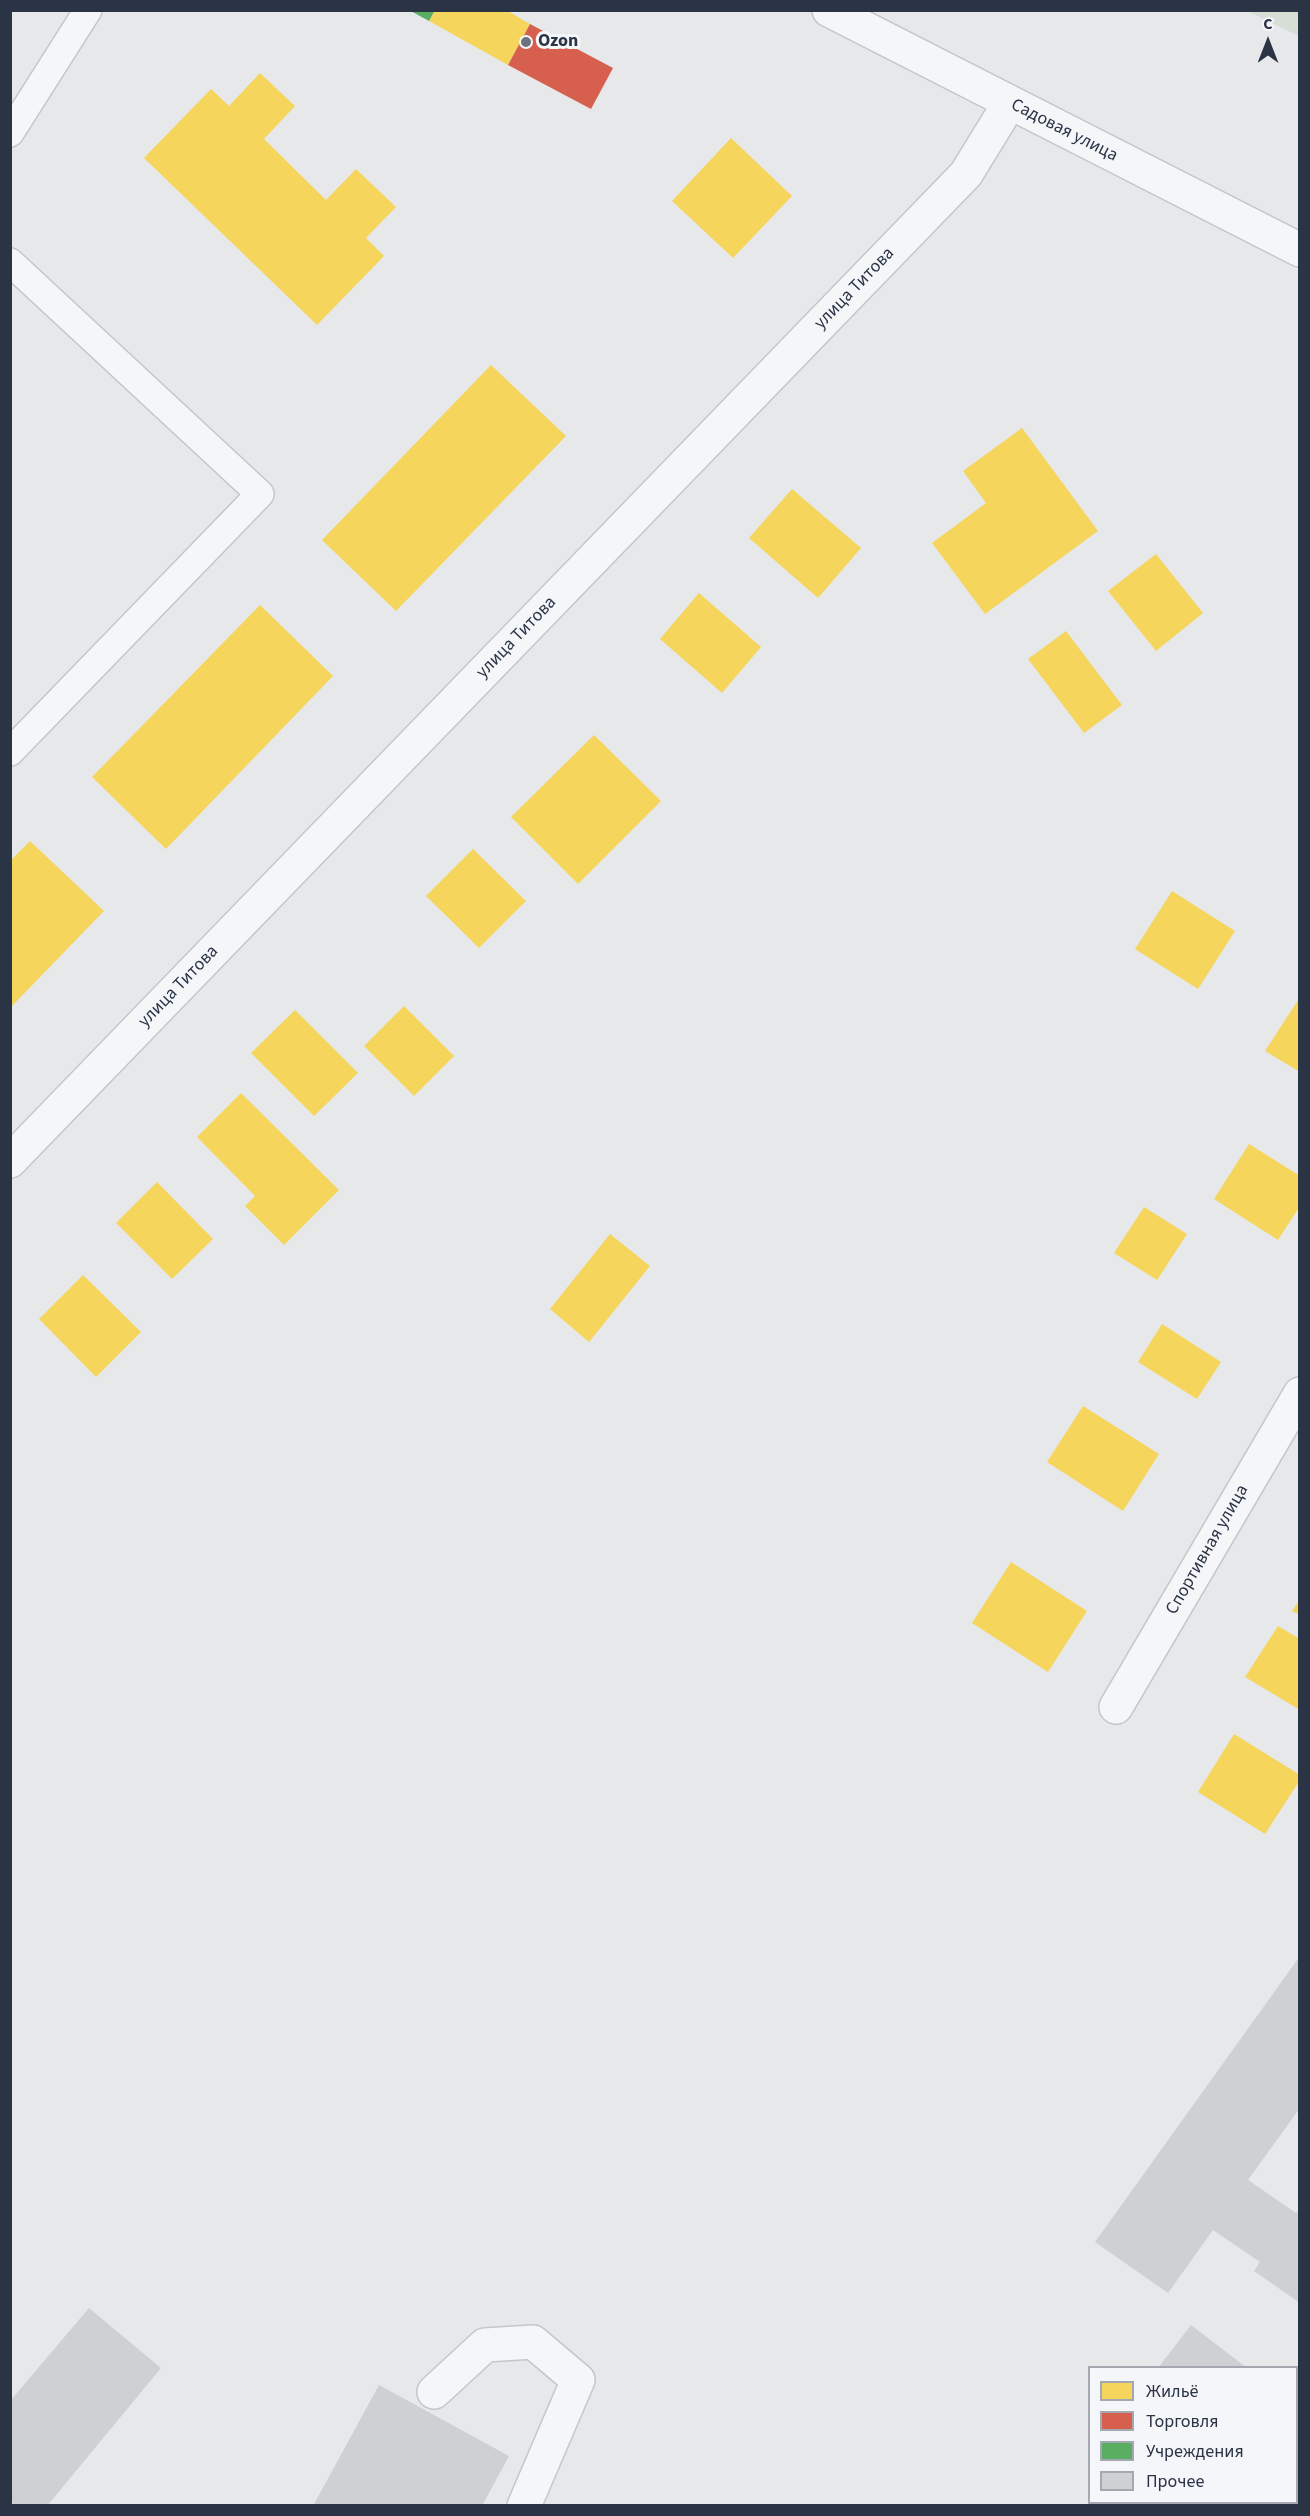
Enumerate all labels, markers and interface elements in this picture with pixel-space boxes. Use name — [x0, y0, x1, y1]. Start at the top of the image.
north arrow — [1238, 12, 1298, 72]
text: С — [1263, 13, 1273, 35]
place label: Ozon — [538, 31, 578, 53]
marker: Ozon — [519, 35, 533, 49]
street label: Садовая улица — [1007, 95, 1121, 167]
street label: улица Титова — [810, 243, 900, 335]
street label: улица Титова — [472, 592, 562, 684]
street label: улица Титова — [134, 941, 224, 1033]
street label: Спортивная улица — [1162, 1481, 1254, 1619]
legend — [1088, 2366, 1298, 2504]
text: Жильё — [1146, 2379, 1198, 2404]
text: Торговля — [1146, 2409, 1219, 2434]
text: Учреждения — [1146, 2439, 1244, 2464]
text: Прочее — [1146, 2469, 1204, 2494]

